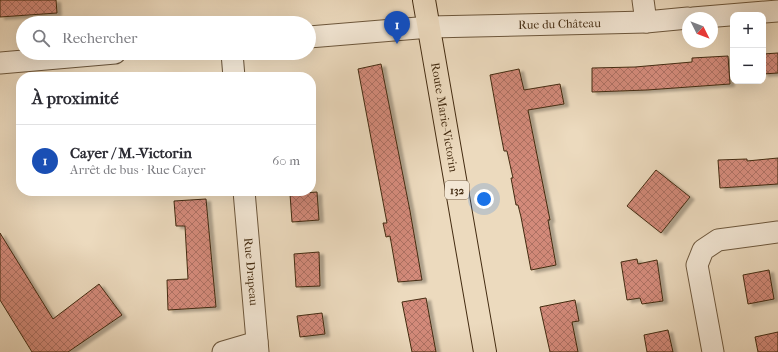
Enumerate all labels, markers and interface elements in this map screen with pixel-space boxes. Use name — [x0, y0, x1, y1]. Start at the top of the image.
pin: 1 — [384, 11, 410, 44]
north arrow — [682, 12, 718, 48]
map controls — [730, 12, 766, 84]
button: + — [730, 12, 766, 48]
search box — [16, 16, 316, 60]
street label: Rue du Château — [518, 16, 601, 32]
icon: search — [30, 27, 52, 49]
text: Rechercher — [62, 29, 137, 47]
button: − — [730, 48, 766, 84]
street label: Route Marie-Victorin — [428, 61, 461, 173]
text: À proximité — [32, 88, 119, 108]
text: Cayer / M.-Victorin — [70, 144, 192, 162]
text: 1 — [43, 153, 47, 168]
text: 60 m — [272, 153, 300, 168]
text: Arrêt de bus · Rue Cayer — [70, 162, 206, 177]
road number: 132 — [445, 181, 469, 199]
your location — [474, 189, 494, 209]
street label: Rue Drapeau — [241, 237, 261, 307]

